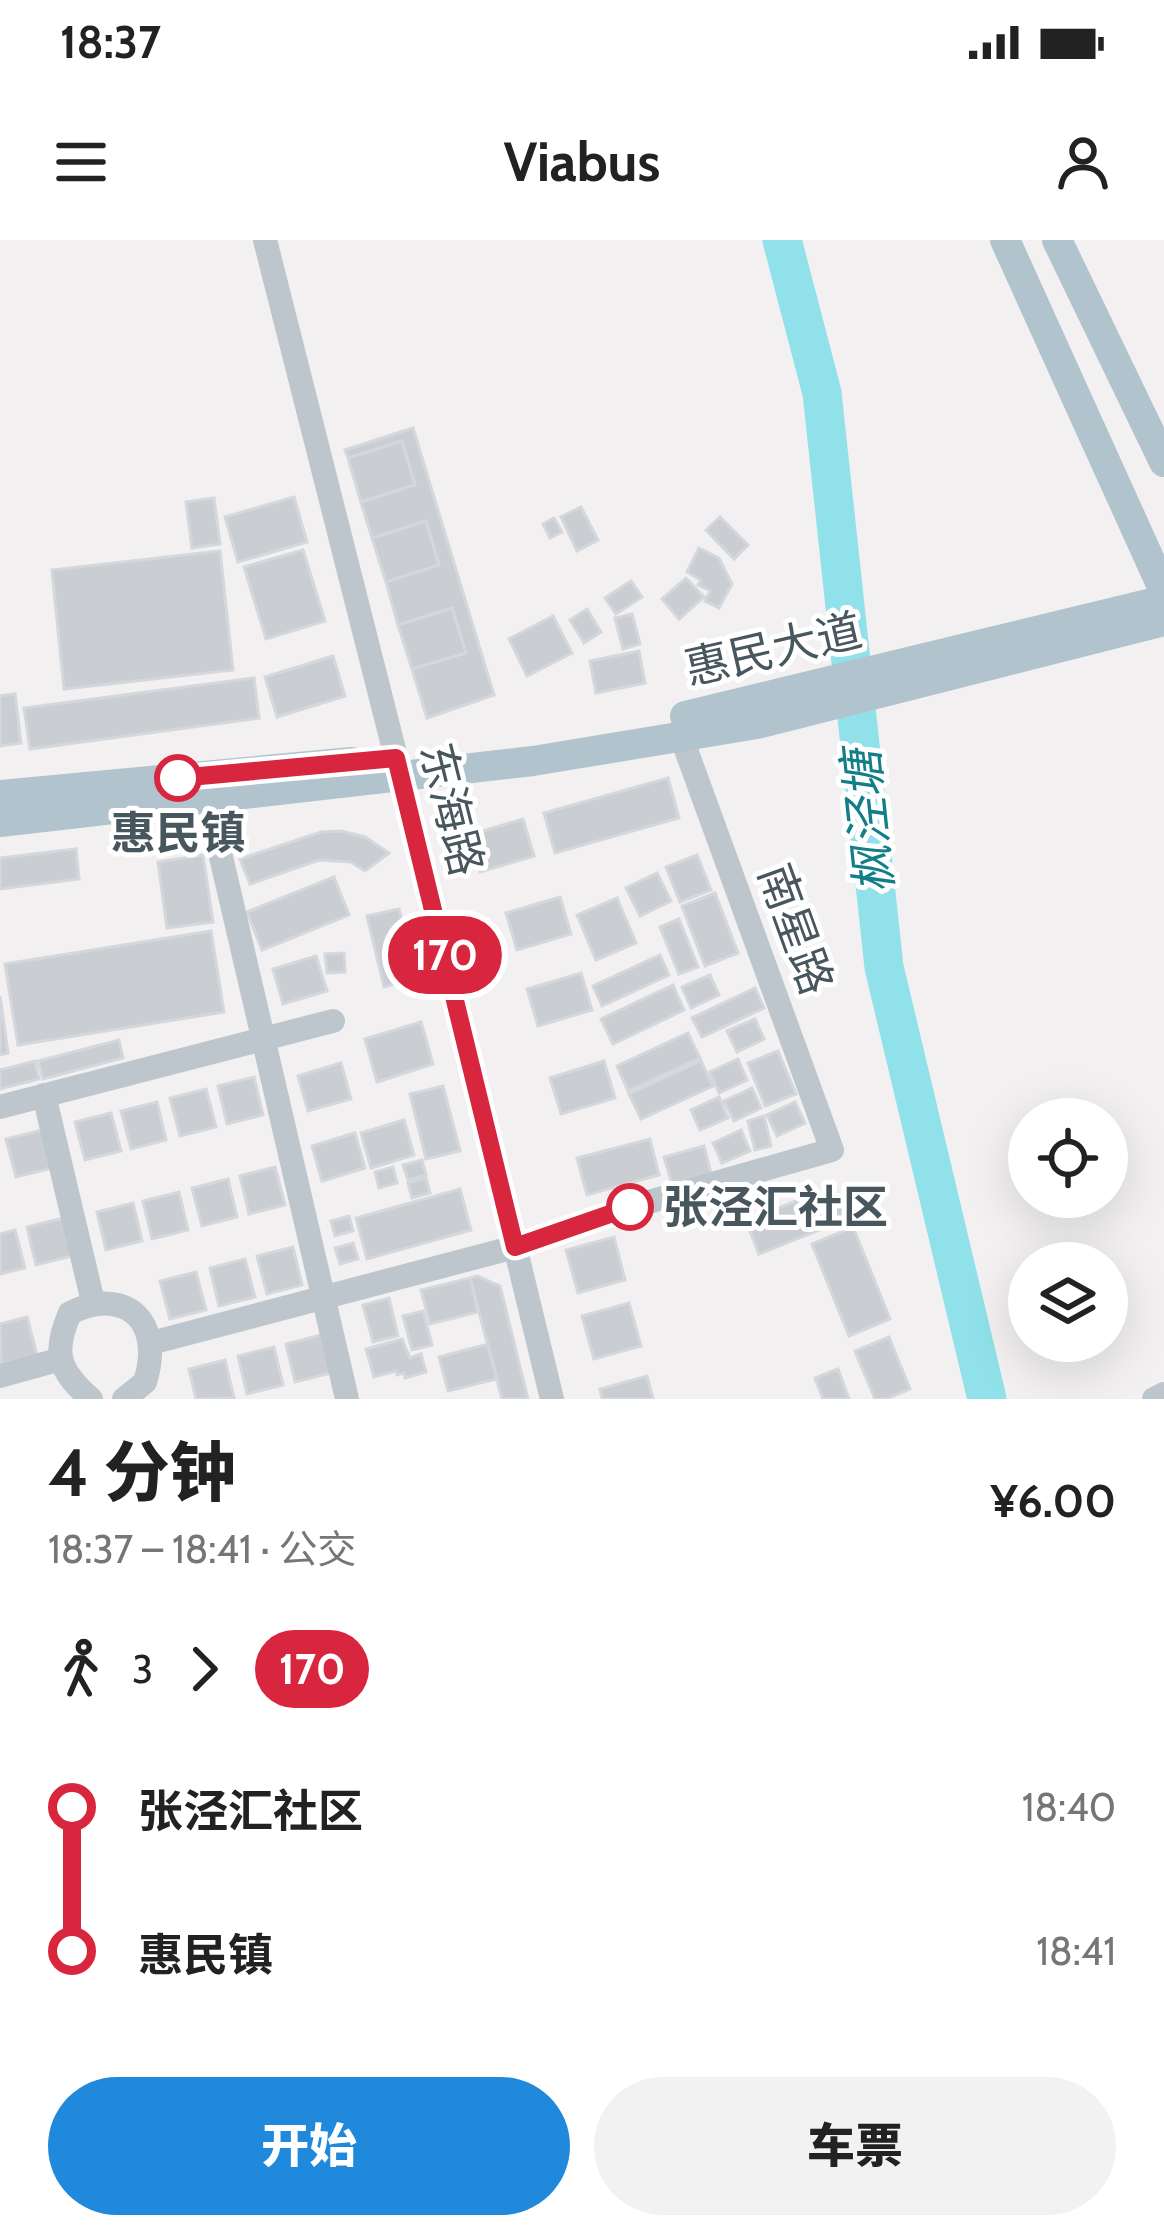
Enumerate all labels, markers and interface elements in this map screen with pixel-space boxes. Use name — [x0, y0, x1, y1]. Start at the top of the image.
text: 18:37 — [60, 15, 161, 69]
icon: menu — [48, 129, 114, 195]
text: Viabus — [504, 129, 660, 195]
icon: person — [1050, 129, 1116, 195]
street label: 惠民大道 — [679, 602, 867, 696]
street label: 东海路 — [409, 737, 495, 881]
water label: 枫泾塘 — [831, 740, 904, 897]
marker: 惠民镇 — [156, 756, 200, 800]
place label: 惠民镇 — [110, 806, 246, 860]
street label: 南星路 — [748, 856, 844, 1002]
line badge: 170 — [376, 916, 514, 994]
text: 170 — [412, 929, 478, 981]
map controls — [1008, 1098, 1128, 1362]
button: locate — [1008, 1098, 1128, 1218]
place label: 张泾汇社区 — [663, 1180, 888, 1234]
marker: 张泾汇社区 — [608, 1185, 652, 1229]
button: layers — [1008, 1242, 1128, 1362]
text: 4 分钟 — [48, 1432, 236, 1513]
text: ¥6.00 — [990, 1474, 1116, 1528]
text: 18:37 – 18:41 · 公交 — [48, 1525, 357, 1573]
icon: walk — [48, 1636, 114, 1702]
icon: forward — [171, 1636, 237, 1702]
text: 170 — [279, 1643, 345, 1695]
text: 3 — [132, 1645, 153, 1693]
text: 18:40 — [1022, 1783, 1116, 1831]
text: 张泾汇社区 — [138, 1784, 363, 1838]
text: 18:41 — [1036, 1927, 1116, 1975]
text: 惠民镇 — [138, 1928, 273, 1982]
button: 开始 — [48, 2077, 570, 2215]
button: 车票 — [594, 2077, 1116, 2215]

